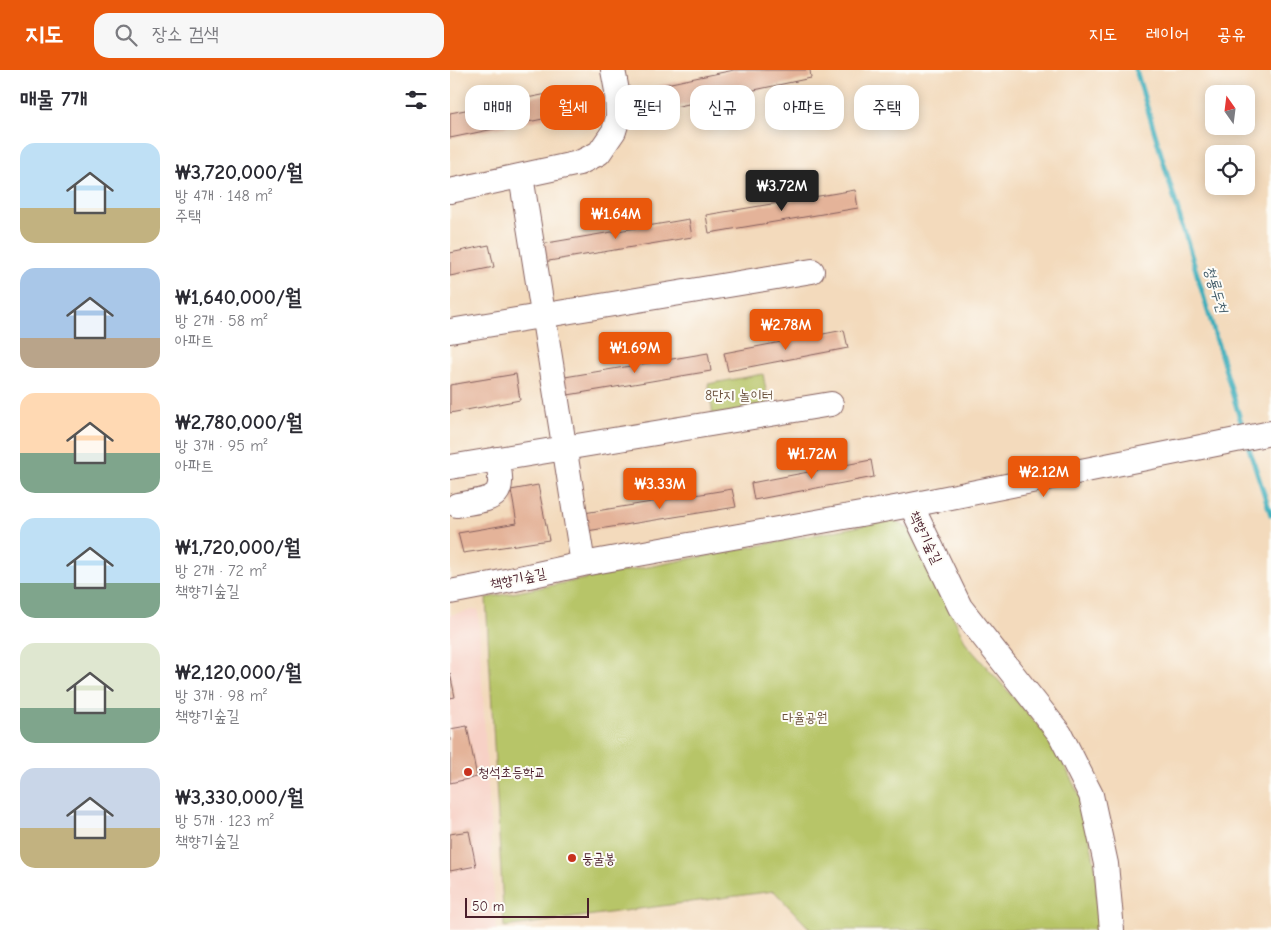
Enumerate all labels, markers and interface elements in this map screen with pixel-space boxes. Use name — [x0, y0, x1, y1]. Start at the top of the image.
search box — [94, 13, 444, 58]
text: 지도 — [25, 20, 64, 48]
icon: search — [112, 21, 140, 49]
text: 장소 검색 — [152, 23, 219, 45]
text: 지도 — [1089, 24, 1118, 45]
text: 레이어 — [1146, 24, 1189, 45]
text: 공유 — [1217, 24, 1246, 45]
chip: 매매 — [465, 85, 530, 130]
chip: 월세 — [540, 85, 605, 130]
chip: 필터 — [615, 85, 680, 130]
chip: 신규 — [690, 85, 755, 130]
chip: 아파트 — [765, 85, 844, 130]
chip: 주택 — [854, 85, 919, 130]
north arrow — [1205, 85, 1255, 135]
map controls — [1205, 85, 1255, 195]
icon: filters — [402, 86, 430, 114]
text: 매물 7개 — [20, 87, 88, 111]
button: locate — [1205, 145, 1255, 195]
text: ₩3,720,000/월 — [175, 160, 303, 184]
icon: home — [60, 163, 120, 223]
pin: ₩3.72M — [741, 170, 823, 212]
text: ₩3.72M — [757, 177, 807, 195]
text: 방 4개 · 148 m² — [175, 187, 272, 205]
pin: ₩1.64M — [575, 198, 657, 240]
text: ₩1.64M — [591, 205, 641, 223]
text: 주택 — [175, 207, 201, 225]
water label: 청룡두천 — [1200, 263, 1232, 317]
text: ₩1,640,000/월 — [175, 285, 302, 309]
icon: home — [60, 288, 120, 348]
pin: ₩2.78M — [745, 308, 827, 351]
text: 방 2개 · 58 m² — [175, 312, 267, 330]
text: ₩2.78M — [761, 316, 811, 334]
text: 아파트 — [175, 332, 214, 350]
pin: ₩1.69M — [594, 332, 676, 374]
text: ₩1.69M — [610, 339, 660, 357]
park label: 8단지 놀이터 — [705, 387, 773, 404]
text: ₩2,780,000/월 — [175, 410, 303, 434]
icon: home — [60, 413, 120, 473]
text: 방 3개 · 95 m² — [175, 437, 267, 455]
pin: ₩1.72M — [771, 438, 853, 480]
text: ₩1.72M — [787, 445, 837, 463]
pin: ₩2.12M — [1003, 456, 1085, 498]
text: 아파트 — [175, 457, 214, 475]
text: ₩2.12M — [1019, 463, 1069, 481]
pin: ₩3.33M — [619, 468, 701, 510]
text: ₩3.33M — [634, 475, 686, 493]
street label: 책향기숲길 — [906, 508, 946, 567]
text: ₩1,720,000/월 — [175, 535, 301, 559]
icon: home — [60, 538, 120, 598]
text: 방 2개 · 72 m² — [175, 562, 266, 580]
street label: 책향기숲길 — [489, 564, 548, 593]
text: 책향기숲길 — [175, 582, 239, 600]
text: ₩2,120,000/월 — [175, 660, 302, 684]
icon: home — [60, 663, 120, 723]
text: 방 3개 · 98 m² — [175, 687, 267, 705]
text: 책향기숲길 — [175, 707, 239, 725]
park label: 다율공원 — [782, 709, 828, 726]
place label: 청석초등학교 — [478, 764, 546, 781]
marker: 청석초등학교 — [462, 766, 474, 778]
text: ₩3,330,000/월 — [175, 785, 304, 809]
icon: home — [60, 788, 120, 848]
text: 방 5개 · 123 m² — [175, 812, 274, 830]
text: 책향기숲길 — [175, 832, 239, 850]
place label: 둥굴봉 — [582, 850, 616, 867]
marker: 둥굴봉 — [566, 852, 578, 864]
scale bar — [465, 895, 589, 918]
text: 50 m — [472, 898, 504, 915]

